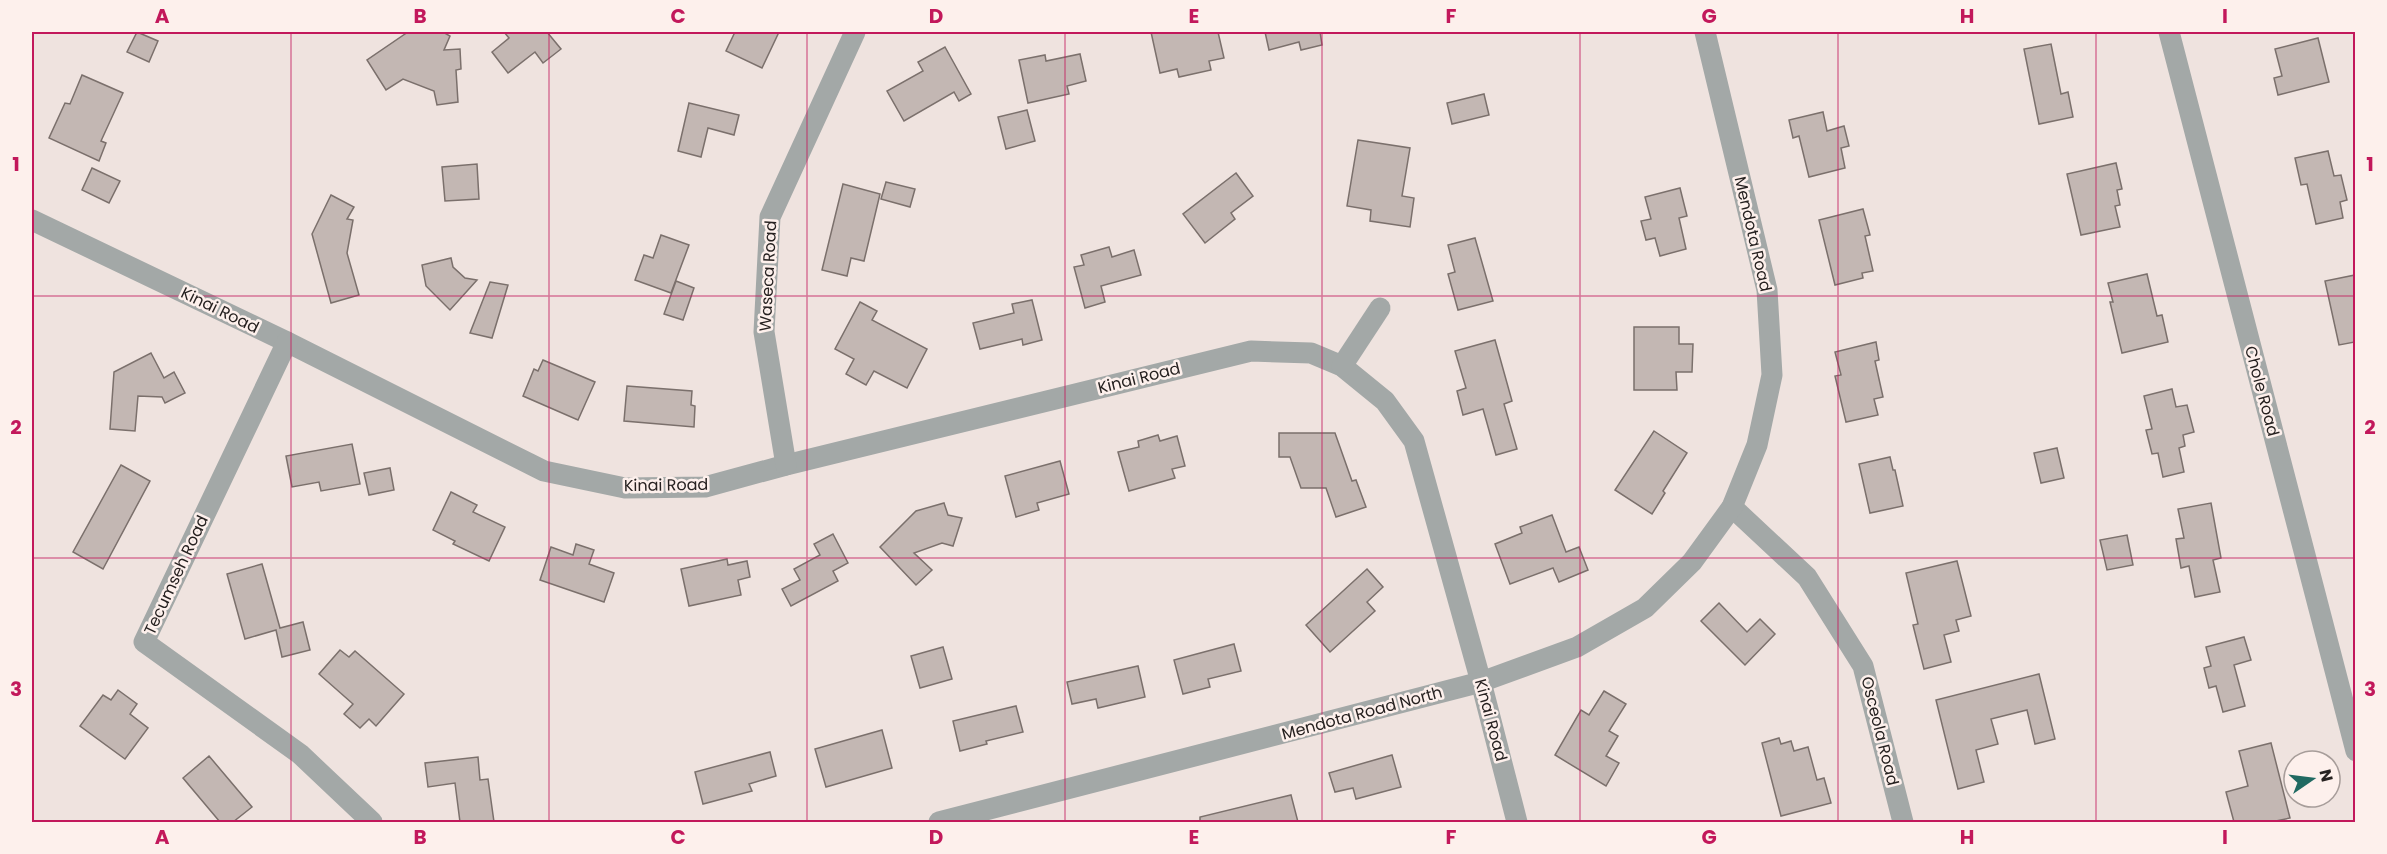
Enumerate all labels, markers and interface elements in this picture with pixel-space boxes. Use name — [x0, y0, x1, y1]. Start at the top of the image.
text: A — [155, 2, 170, 30]
text: B — [413, 2, 427, 30]
text: C — [670, 2, 686, 30]
text: D — [929, 2, 943, 30]
text: E — [1189, 2, 1199, 30]
text: F — [1446, 2, 1457, 30]
text: G — [1701, 2, 1717, 30]
text: H — [1960, 2, 1974, 30]
text: I — [2222, 2, 2228, 30]
text: 1 — [12, 150, 20, 178]
text: 1 — [2366, 150, 2374, 178]
street label: Mendota Road — [1729, 174, 1777, 294]
street label: Waseca Road — [754, 220, 782, 332]
street label: Kinai Road — [177, 281, 263, 339]
street label: Chole Road — [2239, 343, 2285, 439]
street label: Kinai Road — [1095, 357, 1183, 399]
text: 2 — [10, 413, 22, 441]
text: 2 — [2364, 413, 2376, 441]
street label: Kinai Road — [624, 473, 708, 497]
street label: Tecumseh Road — [138, 511, 214, 639]
street label: Osceola Road — [1855, 674, 1905, 788]
text: 3 — [10, 675, 22, 703]
text: 3 — [2364, 675, 2376, 703]
street label: Kinai Road — [1469, 676, 1513, 764]
street label: Mendota Road North — [1279, 681, 1445, 745]
north arrow — [2282, 749, 2342, 809]
text: N — [2313, 767, 2339, 784]
text: A — [155, 823, 170, 851]
text: B — [413, 823, 427, 851]
text: C — [670, 823, 686, 851]
text: D — [929, 823, 943, 851]
text: E — [1189, 823, 1199, 851]
text: F — [1446, 823, 1457, 851]
text: G — [1701, 823, 1717, 851]
text: H — [1960, 823, 1974, 851]
text: I — [2222, 823, 2228, 851]

